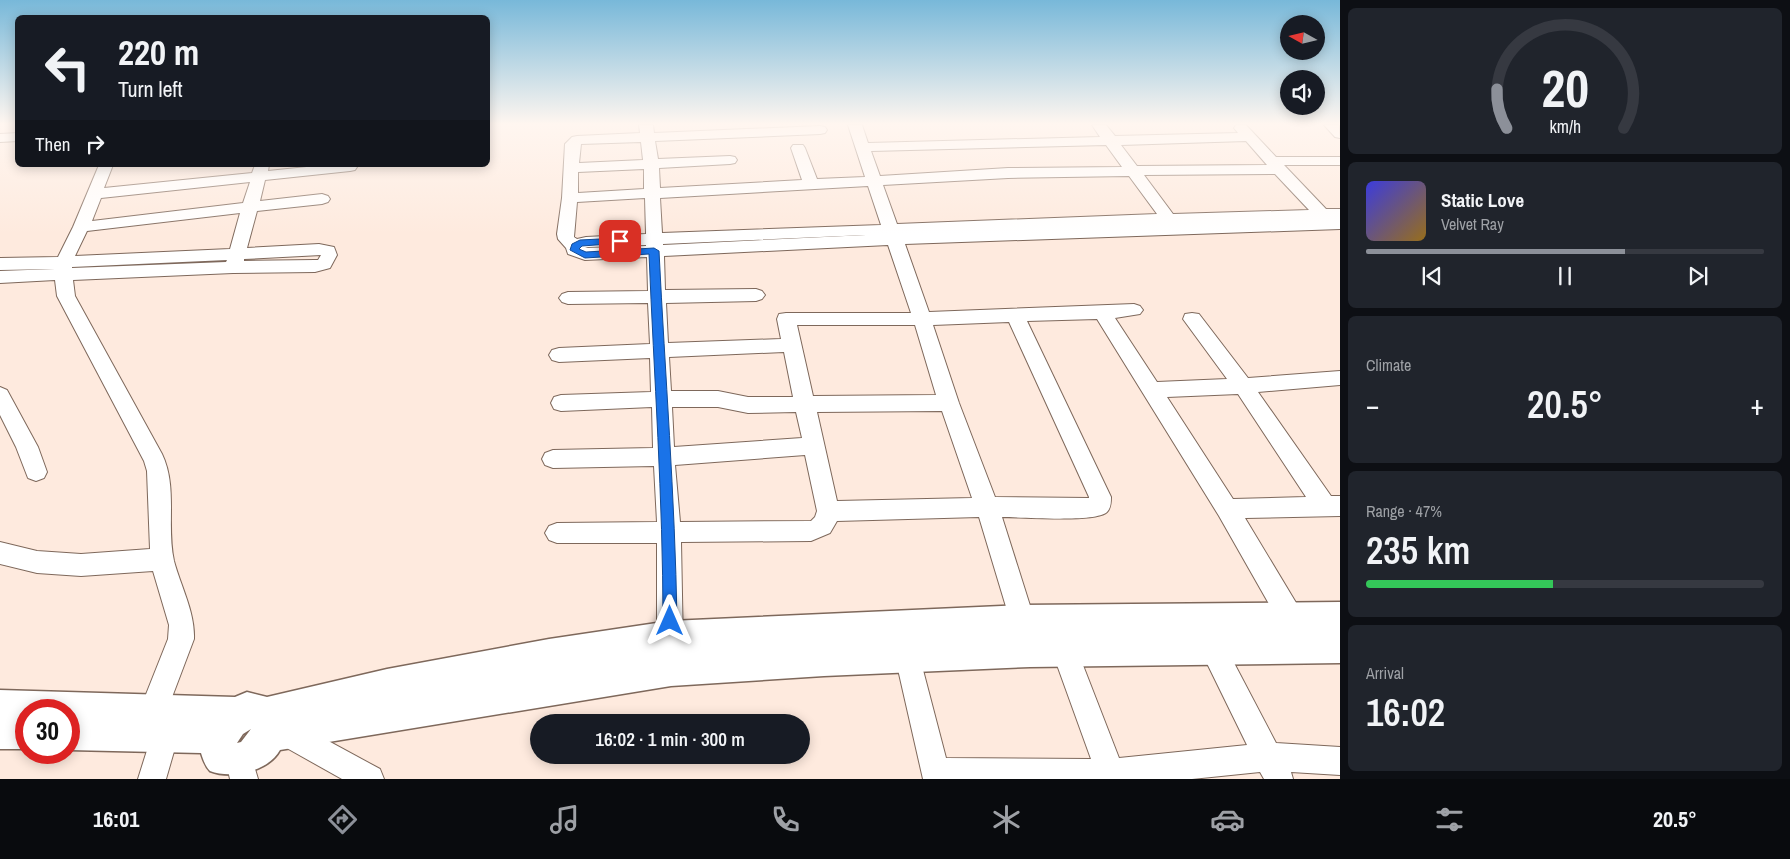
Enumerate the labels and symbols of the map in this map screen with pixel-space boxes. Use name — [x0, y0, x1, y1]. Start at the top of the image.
north arrow — [1280, 15, 1325, 60]
pin — [599, 220, 641, 262]
position arrow — [643, 594, 695, 646]
speed limit sign: 30 — [15, 699, 80, 764]

